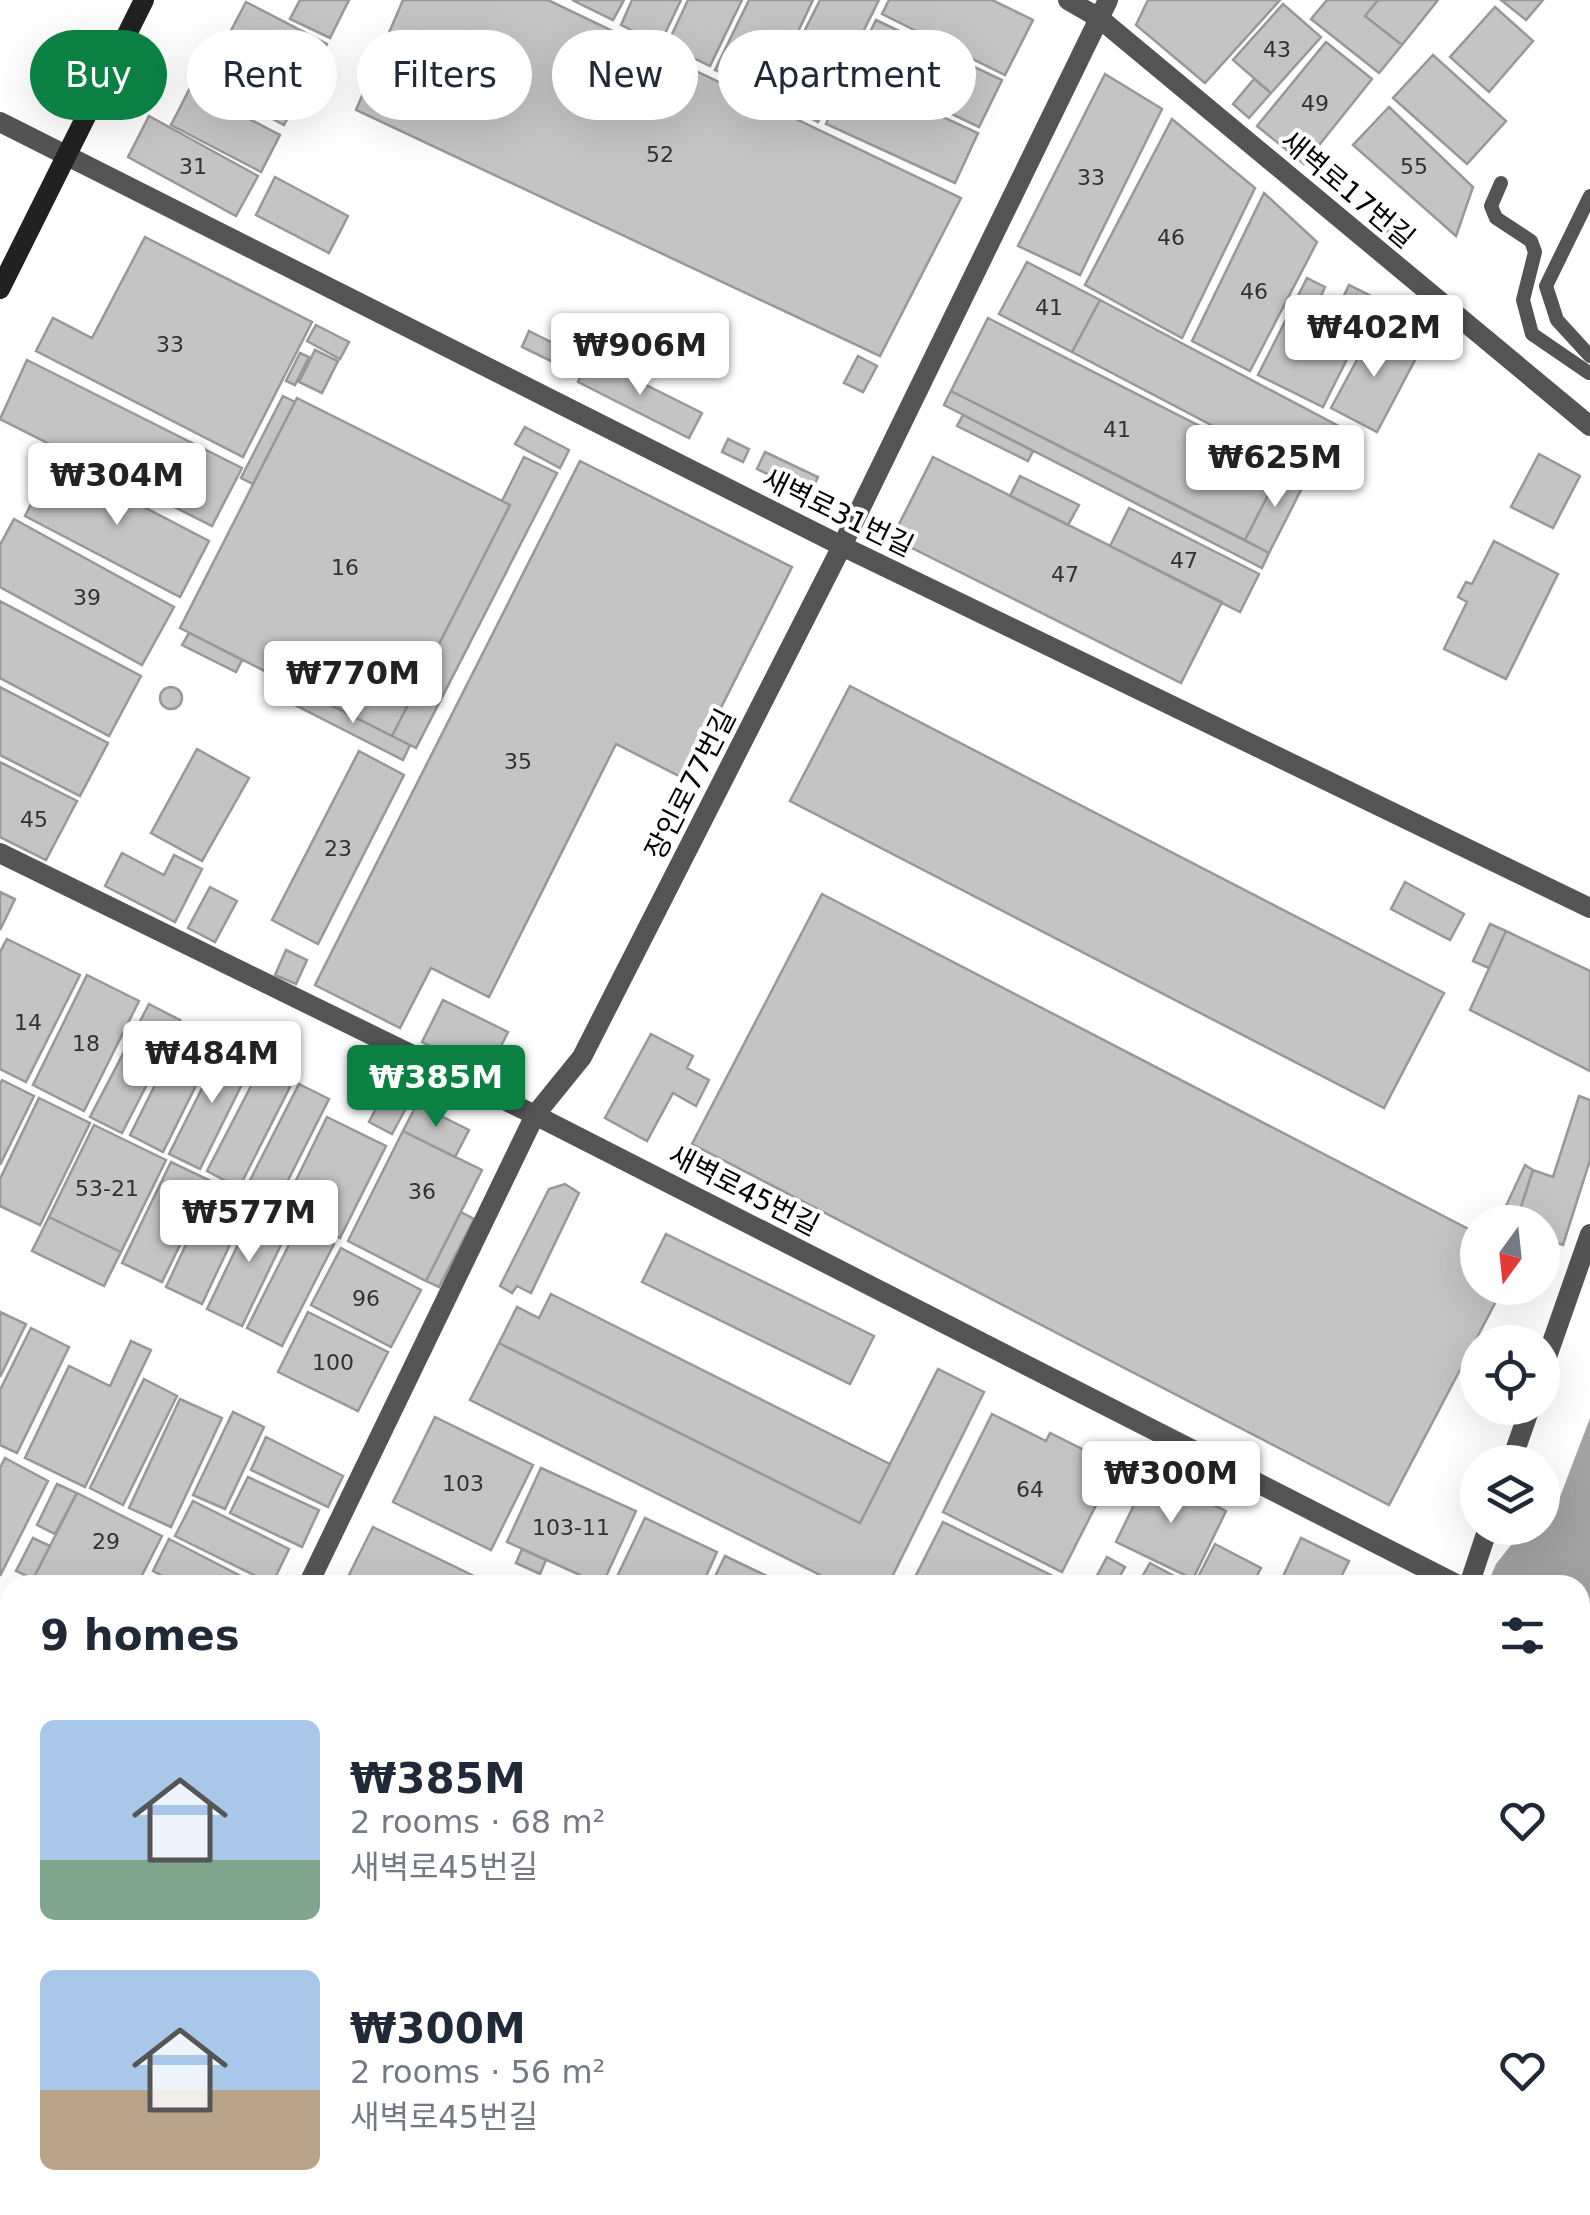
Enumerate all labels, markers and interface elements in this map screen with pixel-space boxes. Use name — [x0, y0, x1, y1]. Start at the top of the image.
chip: Buy — [30, 30, 167, 120]
chip: Rent — [187, 30, 337, 120]
chip: Filters — [357, 30, 532, 120]
chip: New — [552, 30, 698, 120]
chip: Apartment — [718, 30, 976, 120]
house number: 43 — [1263, 37, 1291, 62]
house number: 49 — [1301, 91, 1329, 116]
street label: 새벽로17번길 — [1274, 124, 1421, 255]
house number: 52 — [646, 142, 674, 167]
house number: 31 — [179, 154, 207, 179]
house number: 55 — [1400, 154, 1428, 179]
house number: 33 — [1077, 165, 1105, 190]
house number: 46 — [1157, 225, 1185, 250]
house number: 46 — [1240, 279, 1268, 304]
house number: 41 — [1035, 295, 1063, 320]
pin: ₩402M — [1304, 295, 1444, 380]
text: ₩402M — [1307, 308, 1441, 346]
pin: ₩906M — [570, 313, 710, 398]
text: ₩906M — [573, 326, 707, 364]
house number: 33 — [156, 332, 184, 357]
house number: 41 — [1103, 417, 1131, 442]
pin: ₩625M — [1205, 425, 1345, 510]
text: ₩625M — [1208, 438, 1342, 476]
pin: ₩304M — [47, 443, 187, 528]
text: ₩304M — [50, 456, 184, 494]
street label: 새벽로31번길 — [757, 462, 919, 563]
house number: 47 — [1170, 548, 1198, 573]
house number: 16 — [331, 555, 359, 580]
house number: 47 — [1051, 562, 1079, 587]
house number: 39 — [73, 585, 101, 610]
pin: ₩770M — [283, 641, 423, 726]
text: ₩770M — [286, 654, 420, 692]
street label: 장인로77번길 — [638, 703, 742, 865]
house number: 35 — [504, 749, 532, 774]
house number: 45 — [20, 807, 48, 832]
house number: 23 — [324, 836, 352, 861]
house number: 14 — [14, 1010, 42, 1035]
pin: ₩484M — [142, 1021, 282, 1106]
house number: 18 — [72, 1031, 100, 1056]
text: ₩484M — [145, 1034, 279, 1072]
pin: ₩385M — [366, 1045, 506, 1130]
text: ₩385M — [369, 1058, 503, 1096]
street label: 새벽로45번길 — [663, 1138, 825, 1242]
house number: 53-21 — [75, 1176, 139, 1201]
house number: 36 — [408, 1179, 436, 1204]
pin: ₩577M — [179, 1180, 319, 1265]
text: ₩577M — [182, 1193, 316, 1231]
north arrow — [1460, 1205, 1560, 1305]
map controls — [1460, 1205, 1560, 1545]
house number: 96 — [352, 1286, 380, 1311]
button: locate — [1460, 1325, 1560, 1425]
house number: 100 — [312, 1350, 354, 1375]
pin: ₩300M — [1101, 1441, 1241, 1526]
button: layers — [1460, 1445, 1560, 1545]
text: ₩300M — [1104, 1454, 1238, 1492]
house number: 103 — [442, 1471, 484, 1496]
house number: 64 — [1016, 1477, 1044, 1502]
house number: 103-11 — [532, 1515, 610, 1540]
house number: 29 — [92, 1529, 120, 1554]
icon: filters — [1495, 1608, 1550, 1663]
text: 9 homes — [40, 1611, 240, 1660]
text: ₩385M — [350, 1754, 526, 1803]
icon: home — [120, 1760, 240, 1880]
icon: heart — [1495, 1793, 1550, 1848]
text: 2 rooms · 68 m² — [350, 1803, 605, 1841]
text: 새벽로45번길 — [350, 1848, 538, 1886]
text: ₩300M — [350, 2004, 526, 2053]
icon: home — [120, 2010, 240, 2130]
icon: heart — [1495, 2043, 1550, 2098]
text: 2 rooms · 56 m² — [350, 2053, 605, 2091]
text: 새벽로45번길 — [350, 2098, 538, 2136]

